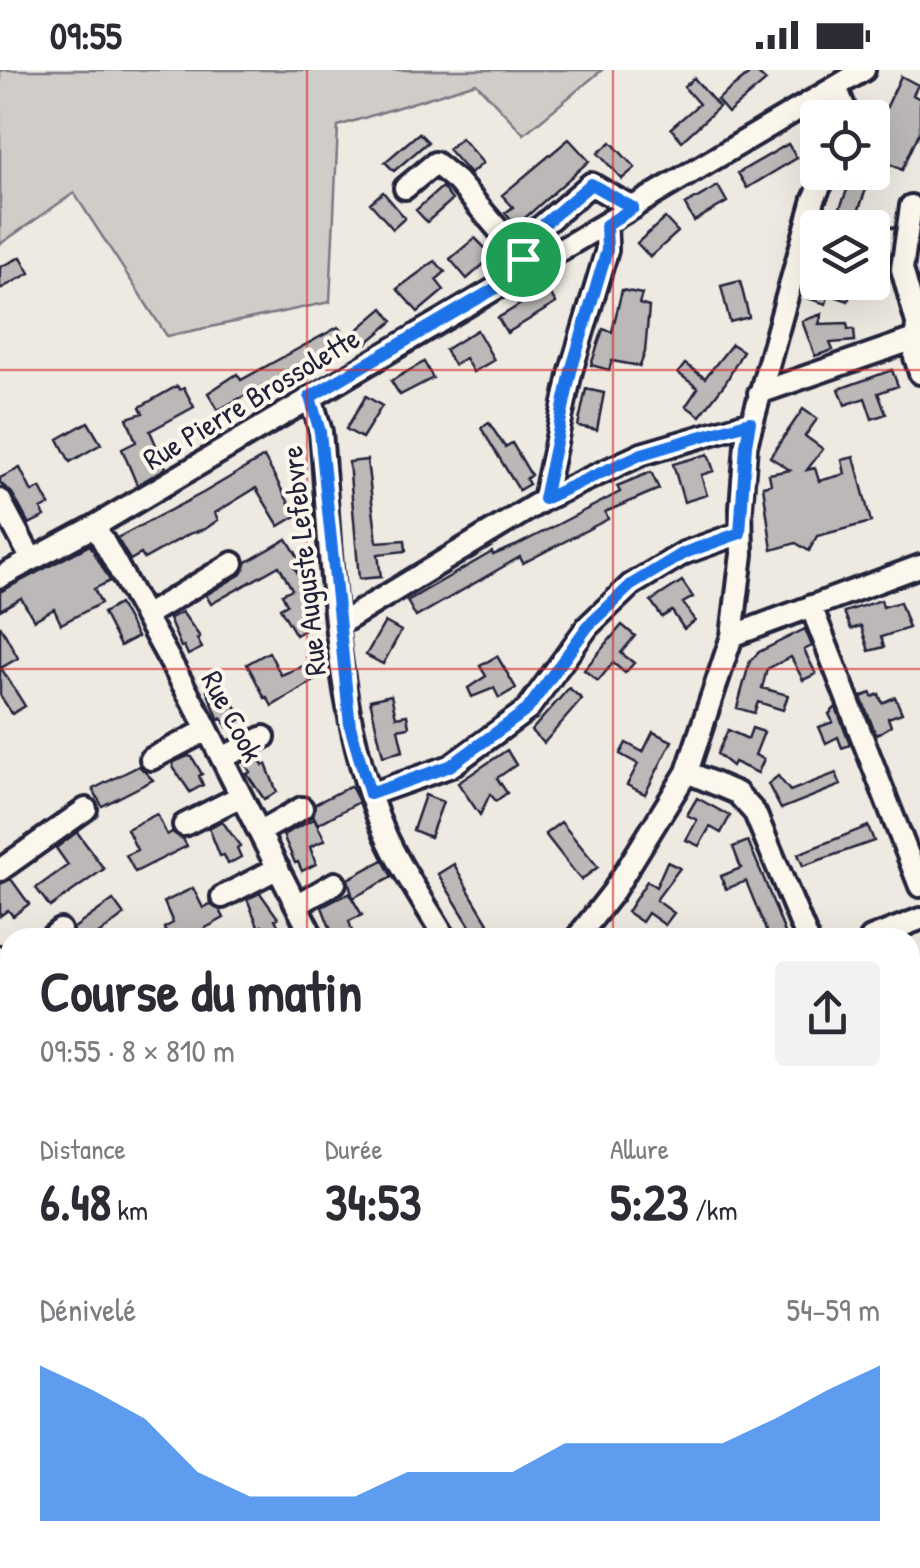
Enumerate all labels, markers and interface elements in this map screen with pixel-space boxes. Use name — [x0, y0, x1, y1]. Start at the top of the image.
text: 09:55 — [50, 9, 122, 61]
map controls — [800, 100, 890, 300]
button: locate — [800, 100, 890, 190]
button: layers — [800, 210, 890, 300]
pin — [481, 217, 566, 302]
icon: arrive — [496, 232, 551, 287]
street label: Rue Pierre Brossolette — [135, 317, 367, 479]
street label: Rue Auguste Lefebvre — [271, 444, 335, 678]
street label: Rue Cook — [192, 664, 274, 768]
text: Course du matin — [40, 954, 362, 1028]
button: share — [775, 961, 880, 1066]
text: 09:55 · 8 × 810 m — [40, 1029, 235, 1072]
text: Distance — [40, 1130, 126, 1168]
text: Durée — [325, 1130, 383, 1168]
text: Allure — [610, 1130, 669, 1168]
text: 6.48 — [40, 1168, 111, 1236]
text: 34:53 — [325, 1168, 421, 1236]
text: 5:23 — [610, 1168, 689, 1236]
text: km — [111, 1191, 148, 1229]
text: /km — [689, 1191, 738, 1229]
text: Dénivelé — [40, 1288, 136, 1331]
text: 54–59 m — [787, 1288, 880, 1331]

